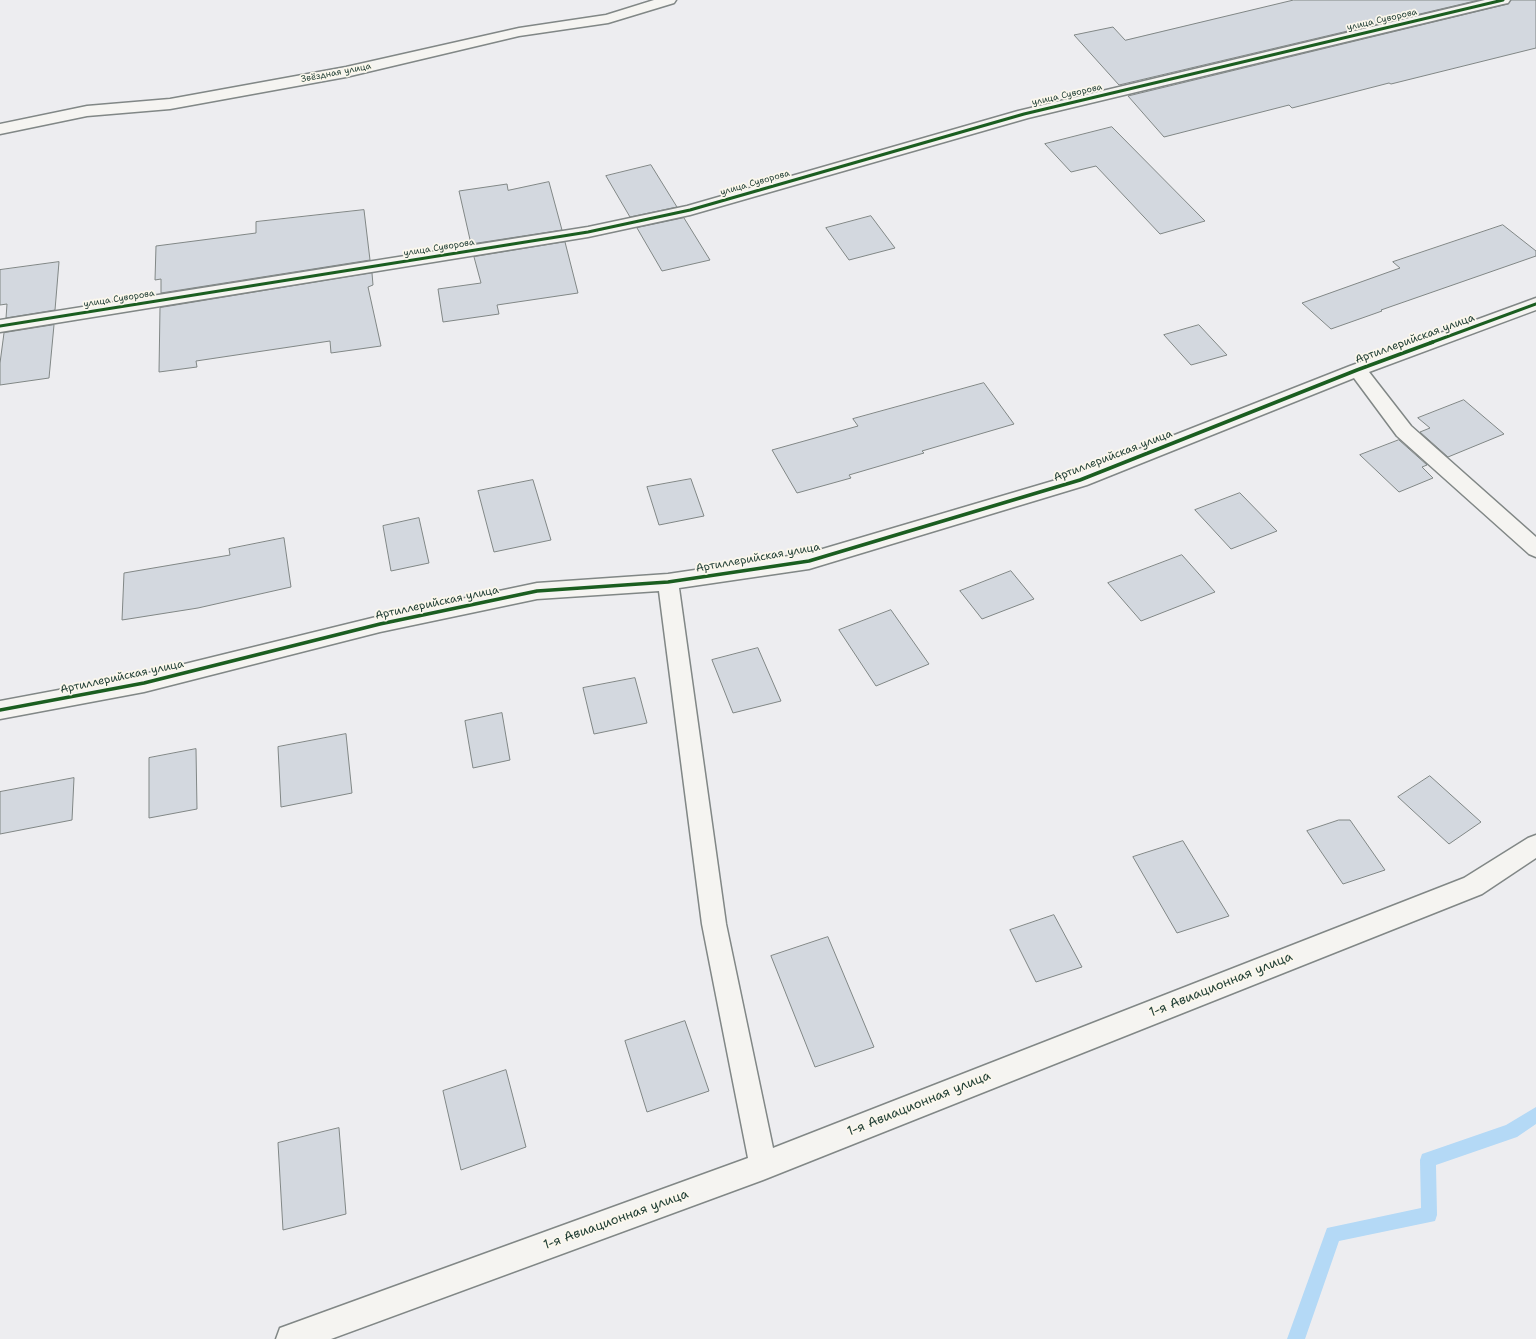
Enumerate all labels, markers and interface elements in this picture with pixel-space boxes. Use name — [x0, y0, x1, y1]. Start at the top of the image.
street label: улица Суворова — [1346, 7, 1418, 33]
street label: Звёздная улица — [300, 61, 372, 85]
street label: улица Суворова — [1031, 82, 1103, 108]
street label: улица Суворова — [719, 168, 791, 198]
street label: улица Суворова — [403, 237, 475, 259]
street label: улица Суворова — [83, 288, 155, 310]
street label: Артиллерийская улица — [1354, 311, 1476, 367]
street label: Артиллерийская улица — [1052, 427, 1174, 485]
street label: Артиллерийская улица — [695, 541, 821, 575]
street label: Артиллерийская улица — [374, 583, 500, 623]
street label: Артиллерийская улица — [59, 657, 185, 697]
street label: 1-я Авиационная улица — [1147, 949, 1295, 1021]
street label: 1-я Авиационная улица — [845, 1068, 993, 1140]
street label: 1-я Авиационная улица — [541, 1186, 691, 1254]

